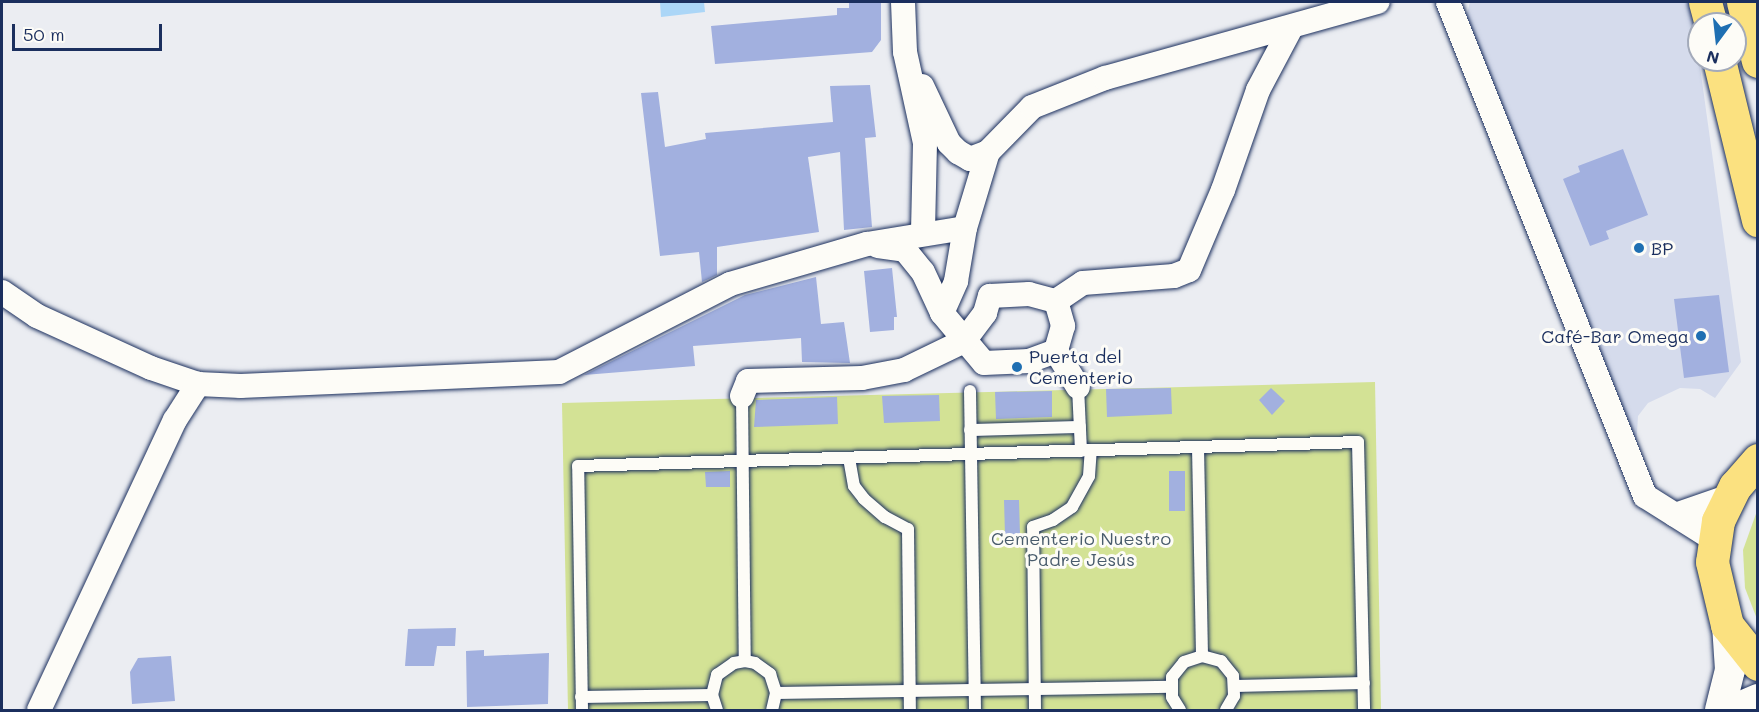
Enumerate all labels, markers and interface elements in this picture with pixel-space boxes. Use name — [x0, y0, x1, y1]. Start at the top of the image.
scale bar — [15, 12, 165, 50]
north arrow — [1687, 12, 1747, 72]
text: 50 m — [23, 22, 65, 46]
text: N — [1704, 46, 1721, 70]
place label: BP — [1651, 237, 1673, 259]
marker: BP — [1632, 241, 1646, 255]
place label: Café-Bar Omega — [1541, 325, 1689, 347]
marker: Café-Bar Omega — [1694, 329, 1708, 343]
place label: Puerta del Cementerio — [1029, 346, 1133, 388]
marker: Puerta del Cementerio — [1010, 360, 1024, 374]
park label: Cementerio Nuestro Padre Jesús — [991, 528, 1171, 570]

